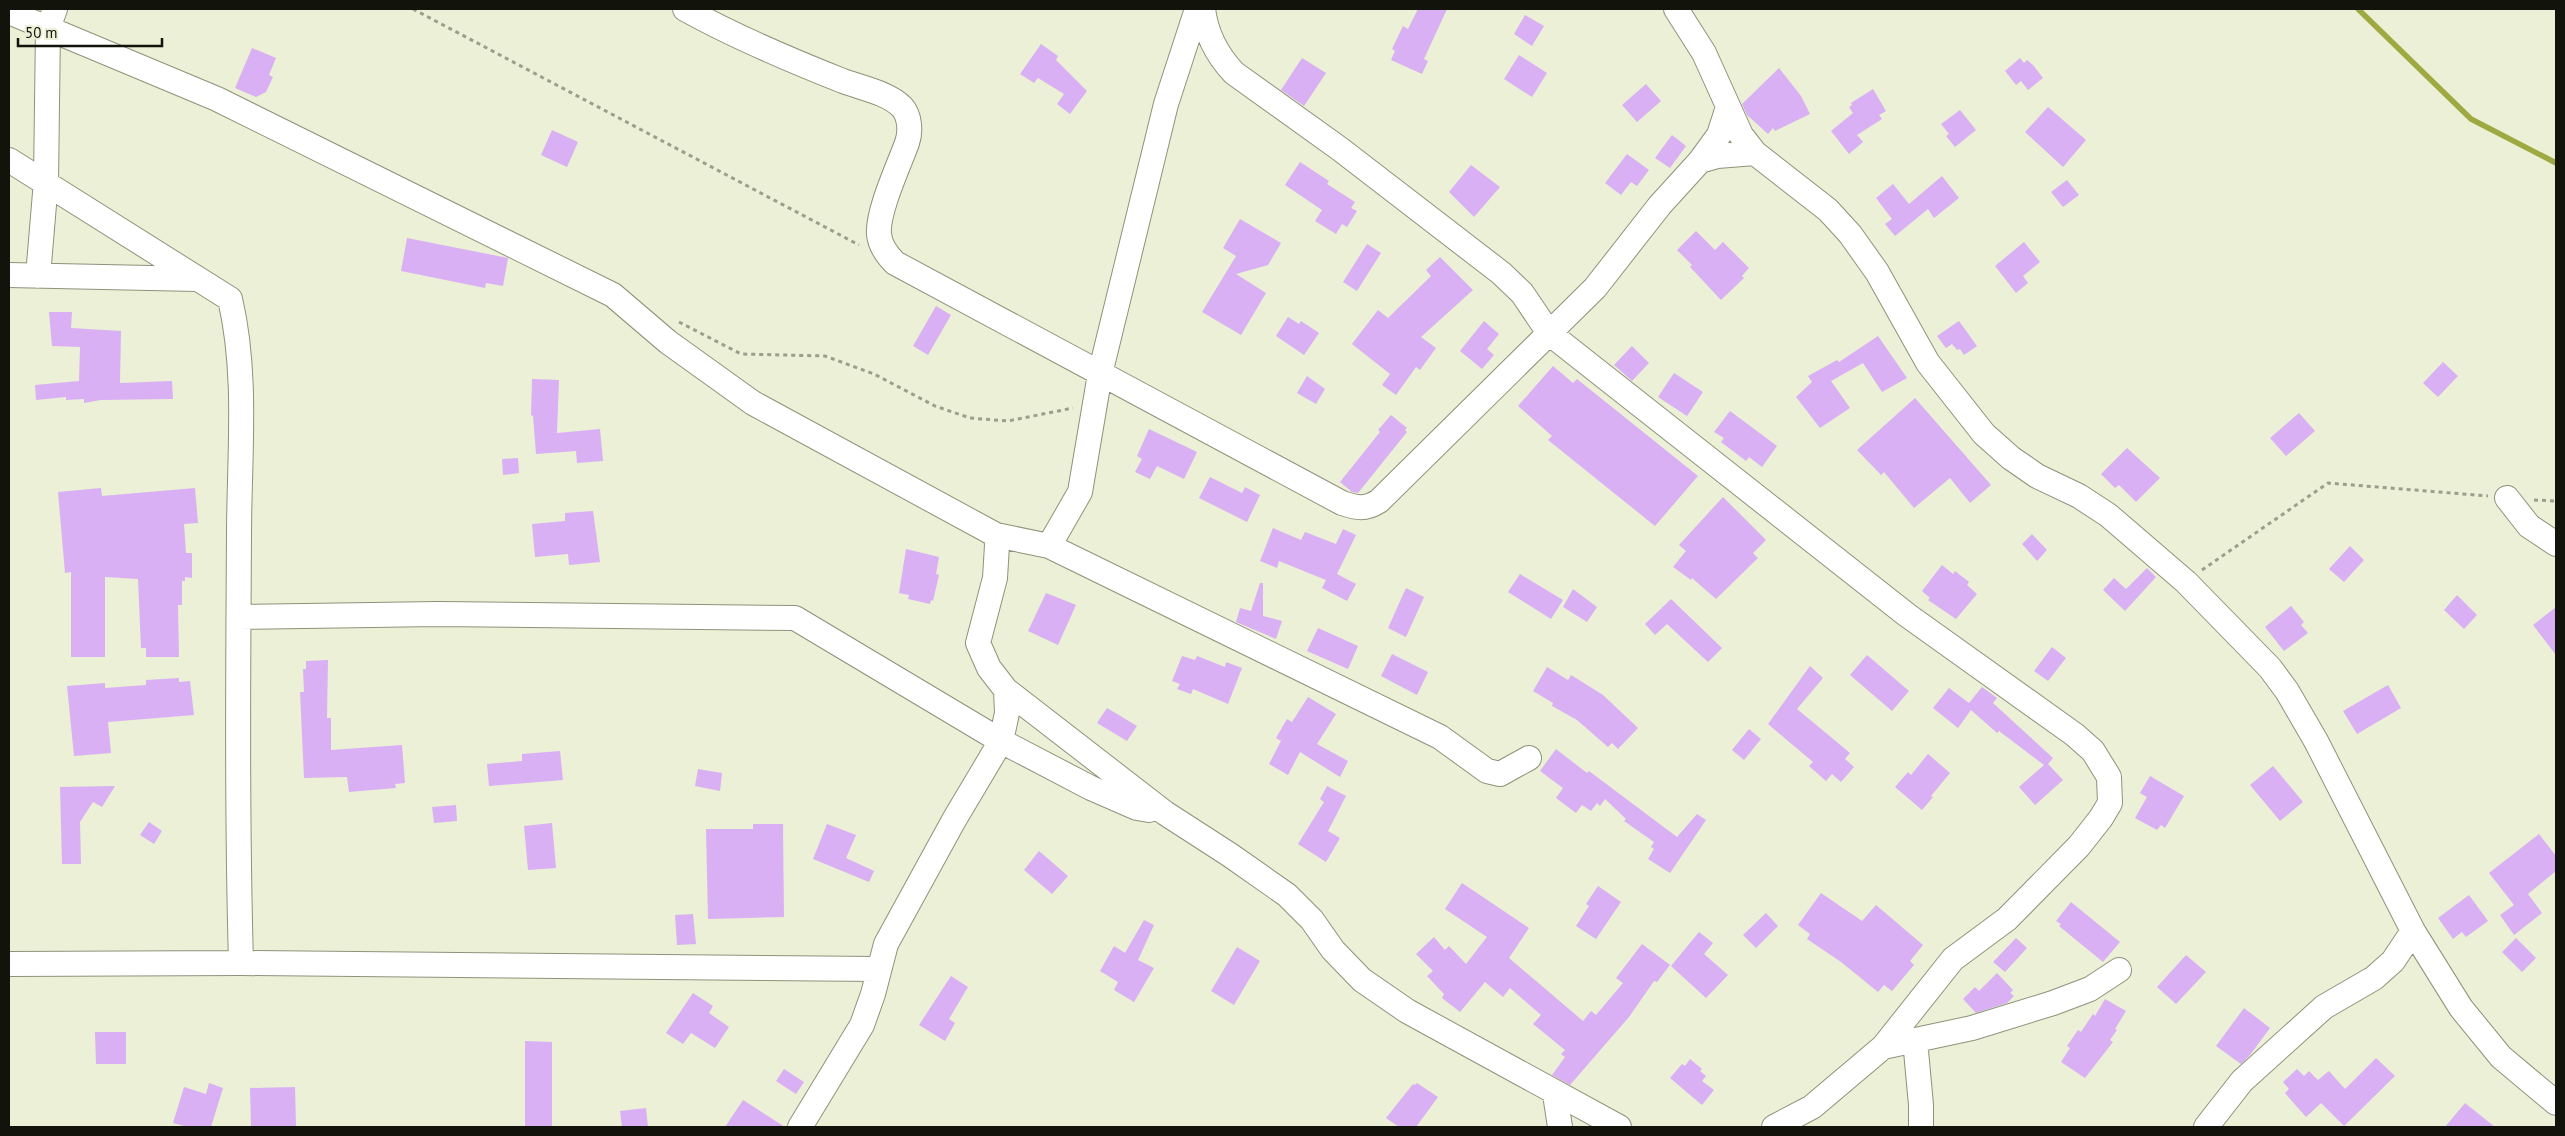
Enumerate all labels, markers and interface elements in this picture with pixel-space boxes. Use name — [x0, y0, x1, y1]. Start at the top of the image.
scale bar — [18, 15, 161, 47]
text: 50 m — [25, 23, 58, 42]

